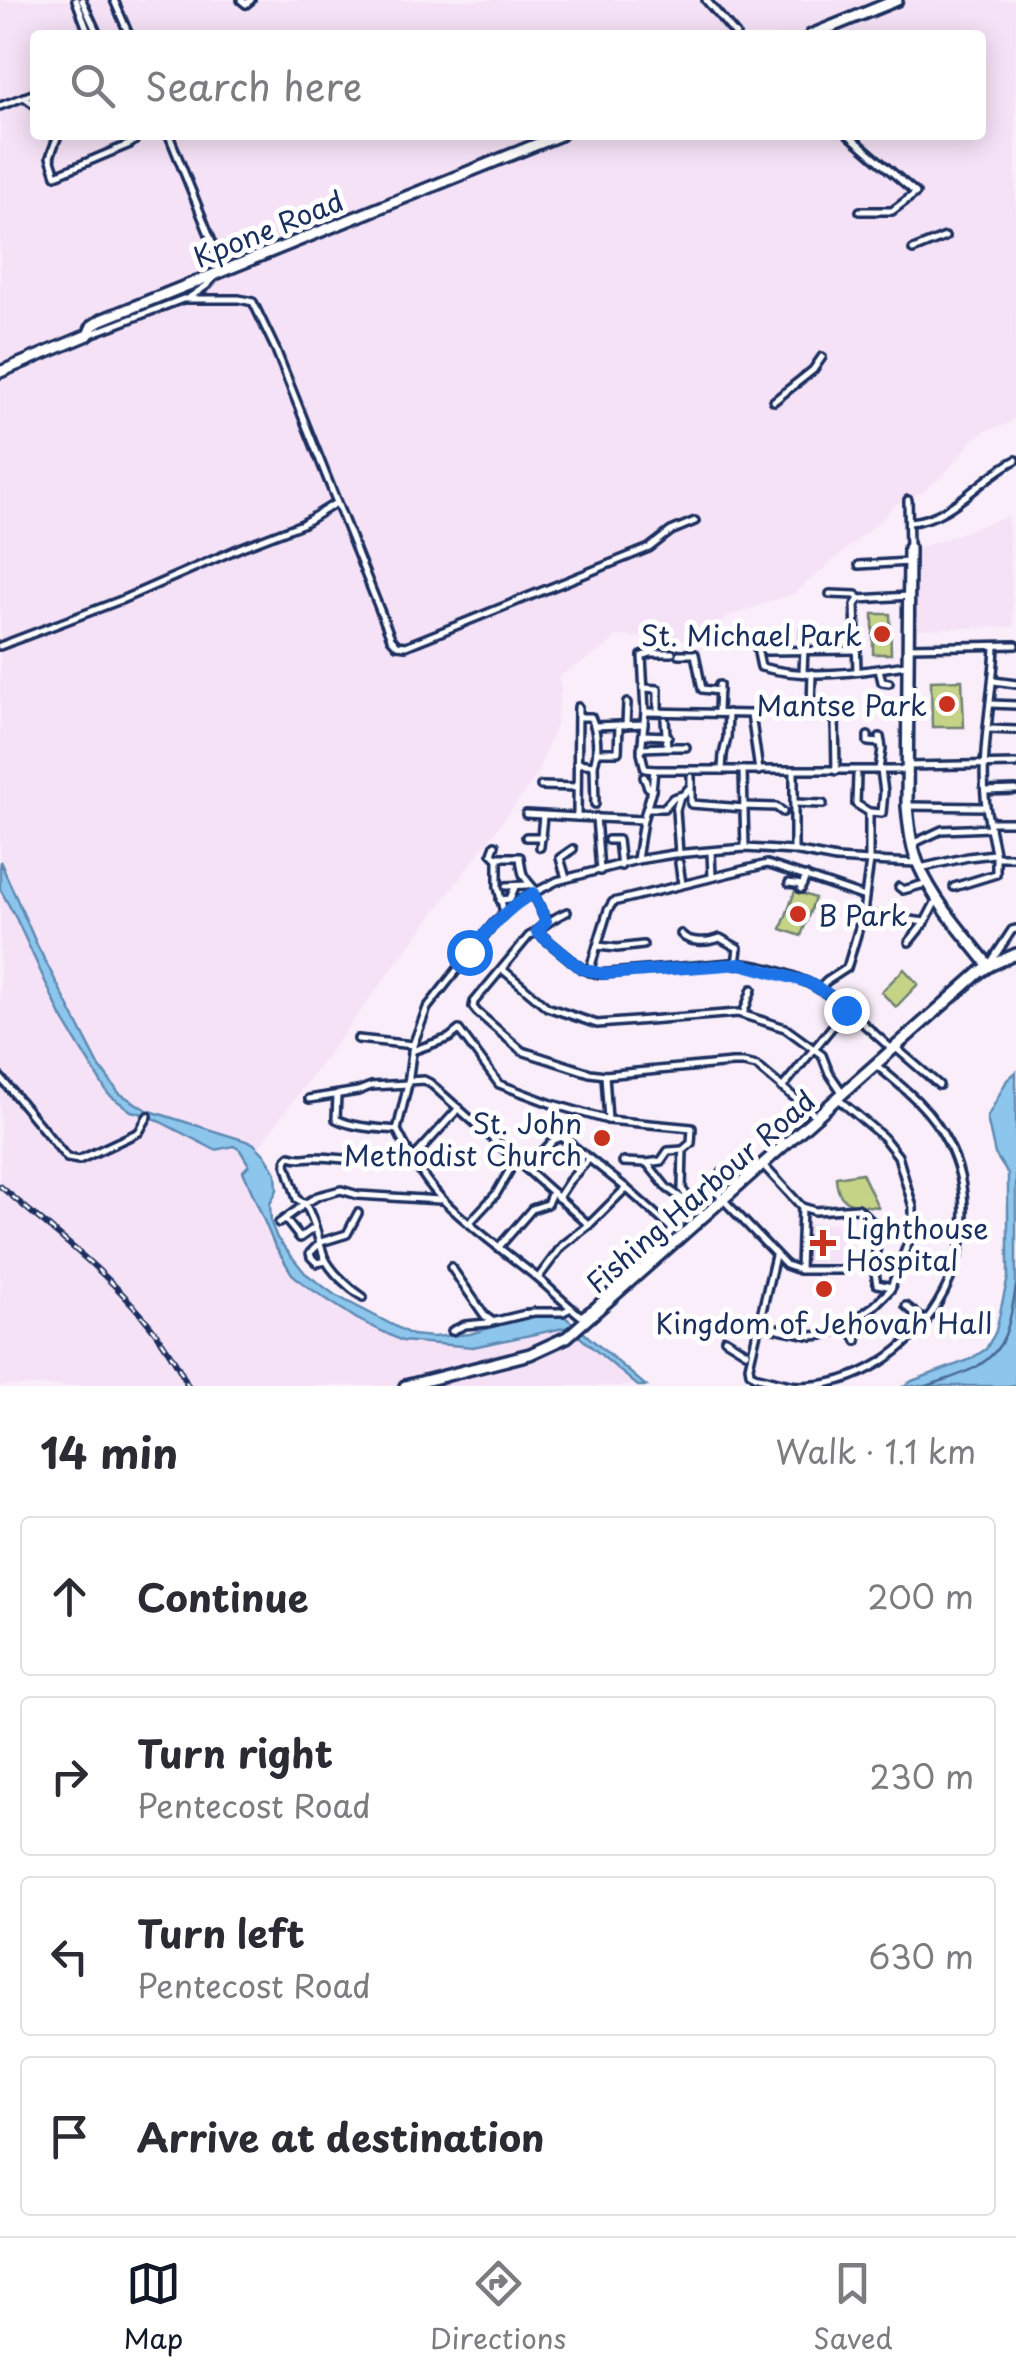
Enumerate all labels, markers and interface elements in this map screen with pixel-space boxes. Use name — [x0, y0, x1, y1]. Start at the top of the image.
search box — [30, 30, 986, 140]
text: Search here — [145, 57, 362, 114]
icon: search — [65, 58, 120, 113]
street label: Kpone Road — [186, 178, 350, 278]
place label: St. Michael Park — [641, 613, 862, 656]
marker: St. Michael Park — [871, 623, 893, 645]
place label: Mantse Park — [756, 683, 927, 726]
marker: Mantse Park — [936, 693, 958, 715]
place label: B Park — [818, 893, 908, 936]
marker: B Park — [787, 903, 809, 925]
route start — [447, 930, 493, 976]
route end — [824, 988, 870, 1034]
street label: Fishing Harbour Road — [576, 1079, 824, 1303]
place label: St. John Methodist Church — [344, 1101, 582, 1176]
marker: St. John Methodist Church — [591, 1127, 613, 1149]
place label: Lighthouse Hospital — [846, 1206, 989, 1281]
marker: Lighthouse Hospital — [810, 1230, 836, 1256]
marker: Kingdom of Jehovah Hall — [813, 1278, 835, 1300]
place label: Kingdom of Jehovah Hall — [656, 1301, 992, 1344]
text: 14 min — [40, 1420, 178, 1483]
text: Walk · 1.1 km — [775, 1427, 976, 1475]
text: Continue — [137, 1568, 308, 1625]
icon: ahead — [42, 1569, 97, 1624]
text: 200 m — [867, 1572, 974, 1620]
text: Turn right — [137, 1724, 333, 1781]
icon: right — [42, 1749, 97, 1804]
text: 230 m — [869, 1752, 974, 1800]
text: Pentecost Road — [137, 1781, 371, 1829]
text: Turn left — [137, 1904, 305, 1961]
icon: left — [42, 1929, 97, 1984]
text: 630 m — [869, 1932, 974, 1980]
text: Pentecost Road — [137, 1961, 371, 2009]
text: Arrive at destination — [137, 2108, 545, 2165]
icon: arrive — [42, 2109, 97, 2164]
tab: Map — [123, 2256, 183, 2359]
tab: Directions — [430, 2256, 566, 2359]
tab: Saved — [813, 2256, 893, 2359]

